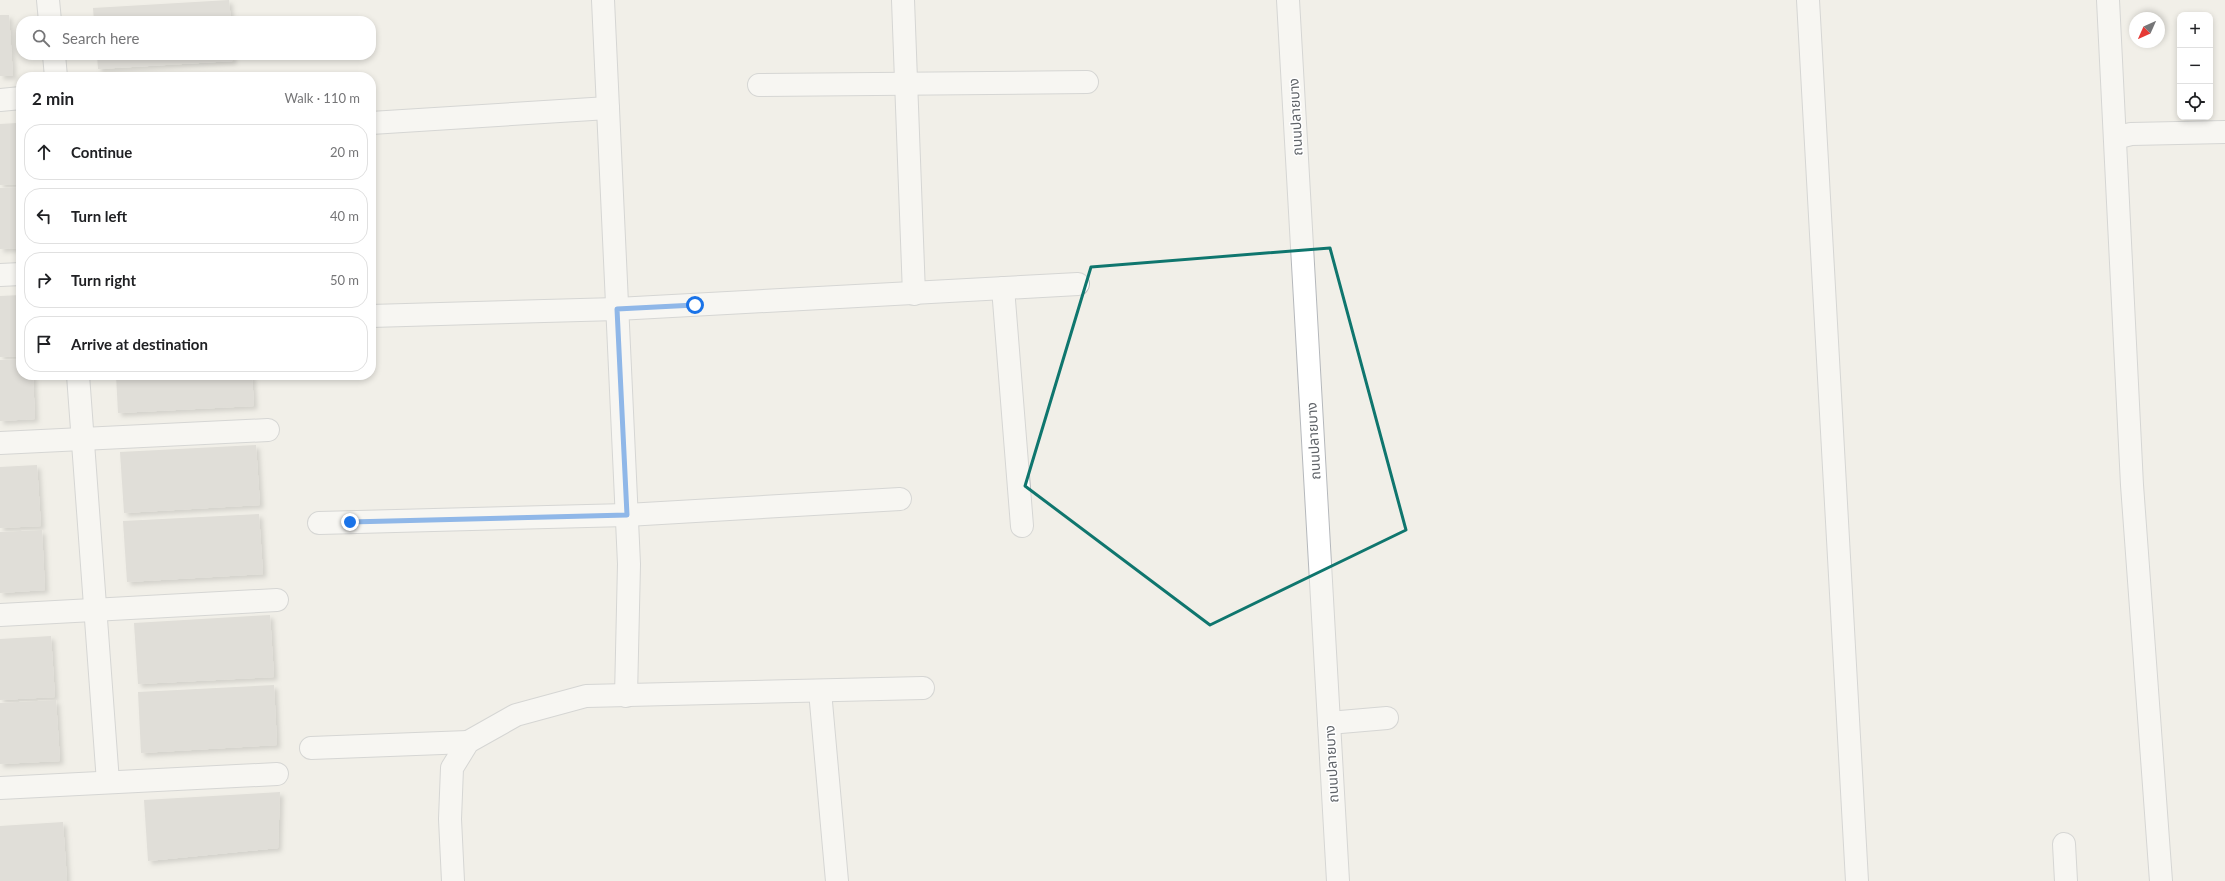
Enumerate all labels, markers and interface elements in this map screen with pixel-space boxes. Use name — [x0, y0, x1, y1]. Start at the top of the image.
north arrow — [2129, 12, 2165, 48]
map controls — [2177, 12, 2213, 120]
button: + — [2177, 12, 2213, 48]
search box — [16, 16, 376, 60]
icon: search — [30, 27, 52, 49]
text: Search here — [62, 29, 139, 47]
button: − — [2177, 48, 2213, 84]
street label: ถนนปลายบาง — [1284, 78, 1306, 156]
button: locate — [2177, 84, 2213, 120]
text: 2 min — [32, 88, 74, 109]
text: Walk · 110 m — [284, 90, 360, 106]
icon: ahead — [33, 141, 55, 163]
text: Continue — [71, 143, 132, 161]
text: 20 m — [330, 144, 359, 160]
icon: left — [33, 205, 55, 227]
text: Turn left — [71, 207, 127, 225]
text: 40 m — [330, 208, 359, 224]
icon: right — [33, 269, 55, 291]
text: Turn right — [71, 271, 136, 289]
text: 50 m — [330, 272, 359, 288]
route start — [686, 296, 704, 314]
icon: arrive — [33, 333, 55, 355]
text: Arrive at destination — [71, 335, 208, 353]
street label: ถนนปลายบาง — [1302, 402, 1324, 480]
route end — [341, 513, 359, 531]
street label: ถนนปลายบาง — [1320, 725, 1342, 803]

